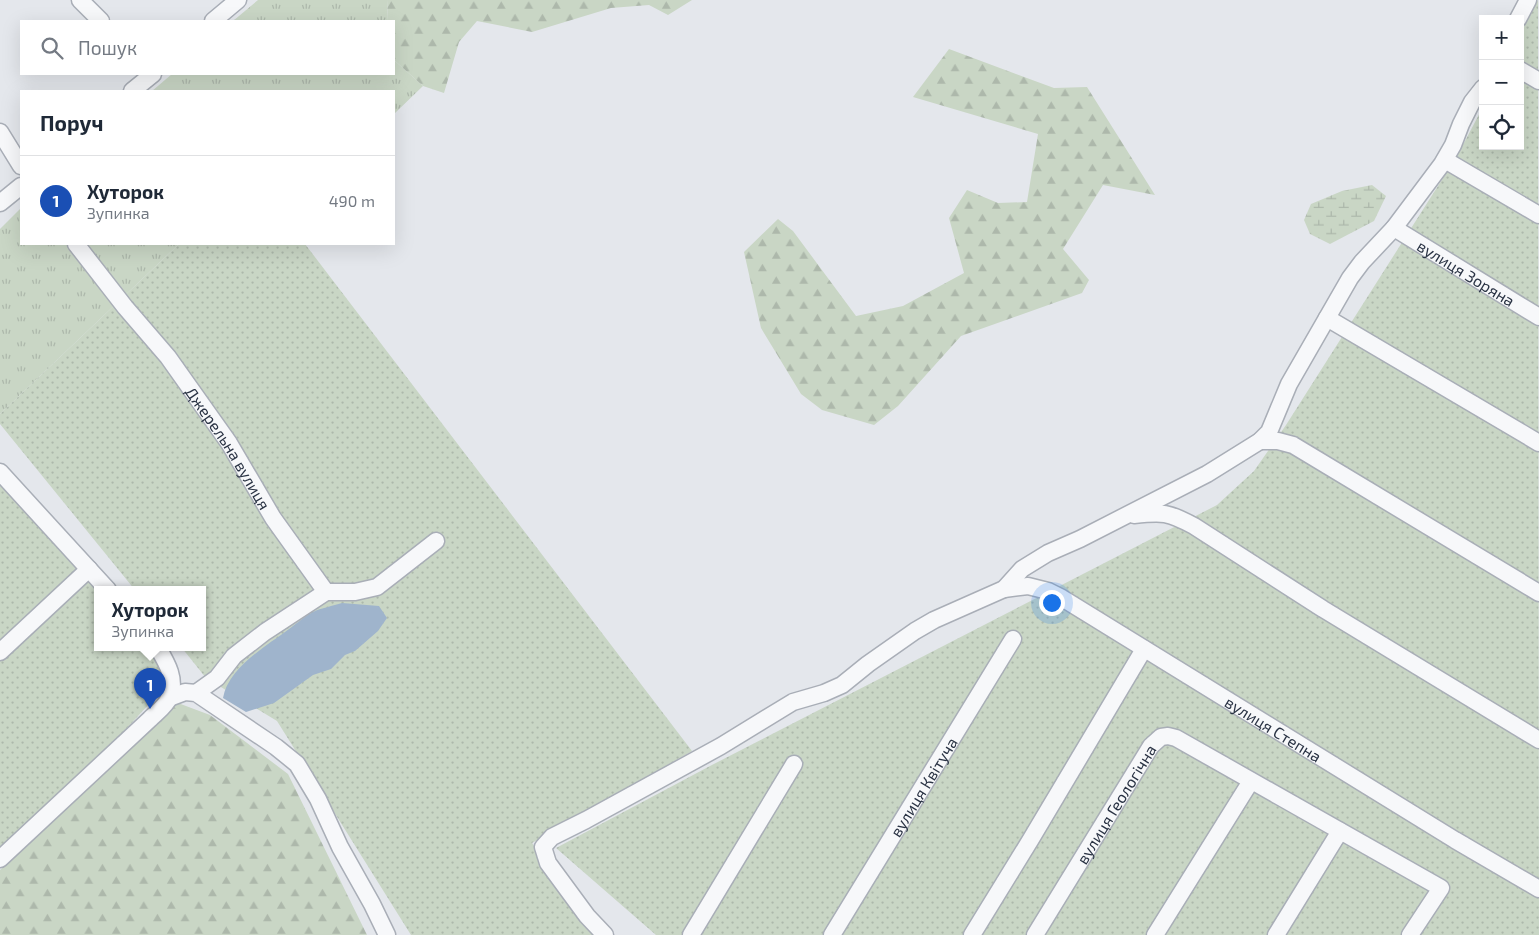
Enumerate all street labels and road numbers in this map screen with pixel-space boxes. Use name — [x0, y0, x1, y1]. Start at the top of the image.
street label: вулиця Зоряна — [1414, 235, 1519, 310]
street label: Джерельна вулиця — [182, 382, 275, 513]
street label: вулиця Степна — [1222, 691, 1325, 765]
street label: вулиця Квітуча — [885, 733, 960, 840]
street label: вулиця Геологічна — [1072, 741, 1159, 867]

